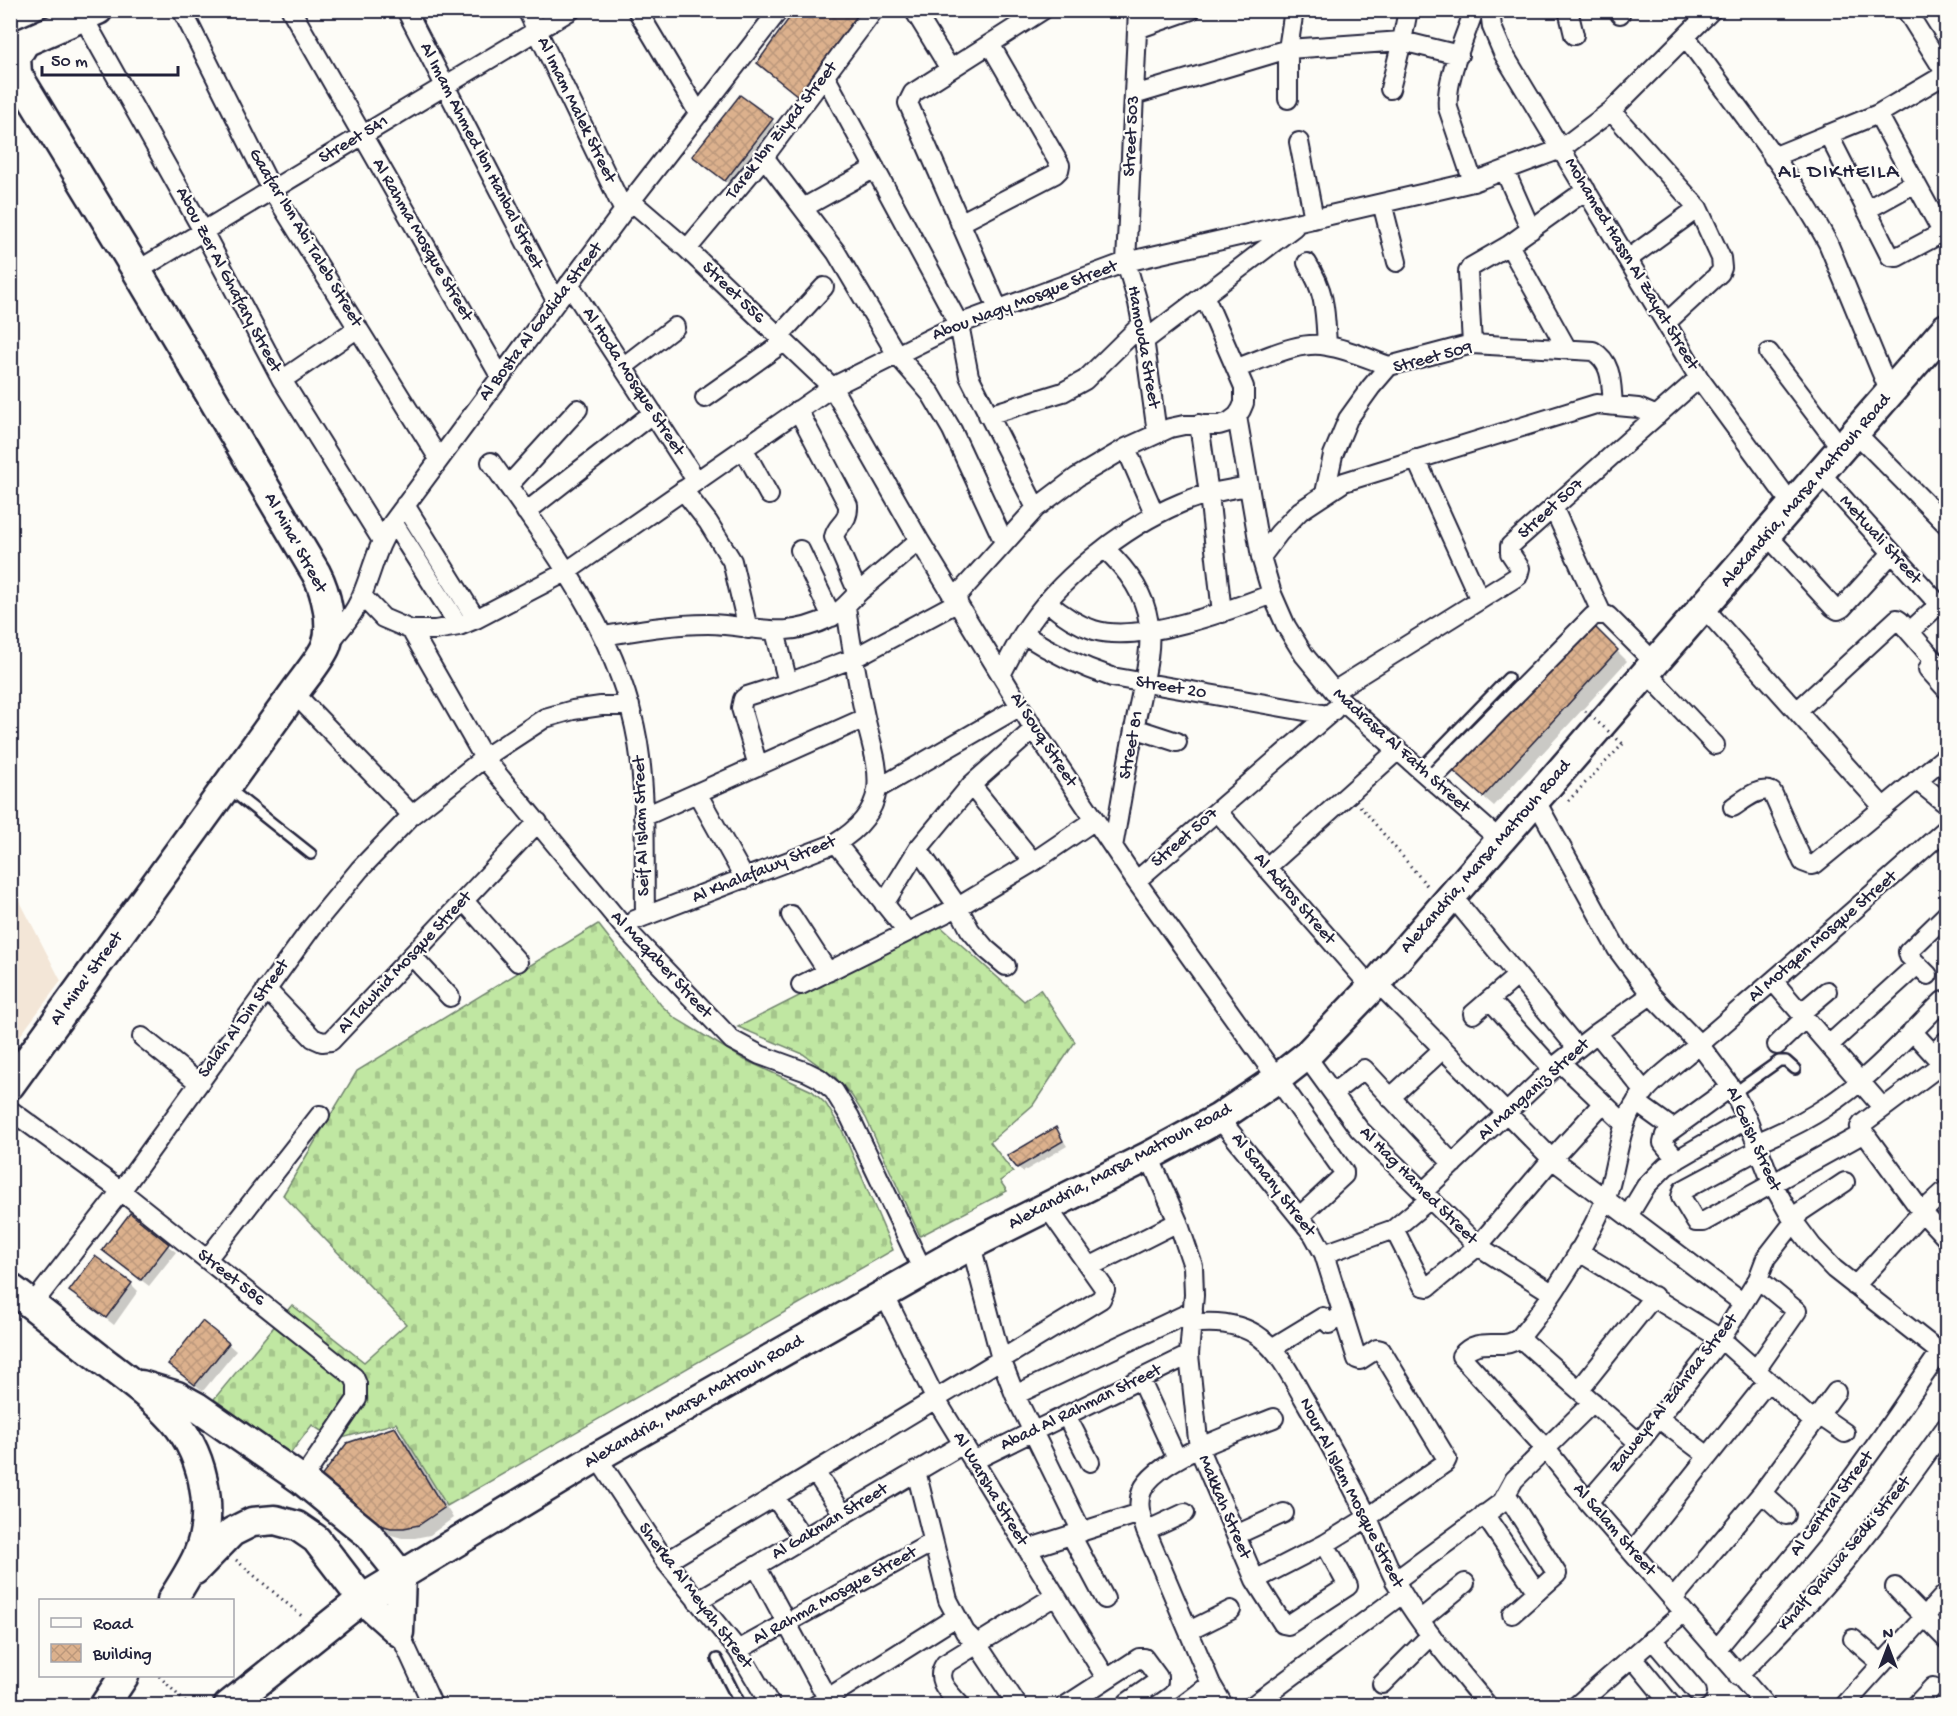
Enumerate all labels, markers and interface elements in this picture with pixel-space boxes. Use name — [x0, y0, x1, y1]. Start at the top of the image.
street label: Al Imam Malek Street — [532, 34, 621, 188]
scale bar — [42, 39, 178, 77]
street label: Al Imam Ahmed Ibn Hanbal Street — [415, 39, 548, 274]
text: 50 m — [51, 52, 88, 73]
street label: Tarek Ibn Ziyad Street — [721, 57, 843, 205]
street label: Street 503 — [1119, 95, 1145, 177]
street label: Street 541 — [315, 111, 393, 169]
street label: Gaafar Ibn Abi Taleb Street — [243, 145, 367, 332]
street label: Mohamed Hassn Al Zayat Street — [1559, 154, 1704, 375]
street label: Al Rahma Mosque Street — [367, 155, 478, 326]
district label: AL DIKHEILA — [1778, 161, 1900, 186]
street label: Abou Zer Al Ghafary Street — [170, 184, 287, 378]
street label: Al Bosta Al Gadida Street — [475, 237, 608, 405]
street label: Abou Nagy Mosque Street — [930, 255, 1122, 346]
street label: Street 556 — [697, 258, 770, 329]
street label: Hamouda Street — [1122, 284, 1164, 411]
street label: Al Hoda Mosque Street — [577, 304, 690, 461]
street label: Street 509 — [1391, 337, 1475, 379]
street label: Alexandria, Marsa Matrouh Road — [1716, 389, 1897, 592]
street label: Street 507 — [1514, 474, 1589, 544]
street label: Al Mina' Street — [259, 490, 332, 598]
street label: Metwali Street — [1834, 491, 1927, 590]
street label: Street 20 — [1134, 671, 1208, 705]
street label: Madrasa Al Fath Street — [1328, 684, 1475, 819]
street label: Al Souq Street — [1005, 689, 1082, 792]
street label: Street 81 — [1115, 709, 1149, 781]
street label: Seif Al Islam Street — [629, 754, 655, 896]
street label: Alexandria, Marsa Matrouh Road — [1396, 755, 1577, 958]
street label: Street 507 — [1147, 803, 1223, 873]
street label: Al Khalafawy Street — [689, 831, 840, 908]
street label: Al Adros Street — [1248, 849, 1341, 950]
street label: Al Motqen Mosque Street — [1744, 866, 1903, 1007]
street label: Al Tawhid Mosque Street — [333, 886, 478, 1039]
street label: Al Maqaber Street — [606, 907, 717, 1024]
street label: Al Mina' Street — [46, 927, 129, 1030]
street label: Salah Al Din Street — [194, 954, 295, 1082]
street label: Al Manganiz Street — [1474, 1033, 1595, 1146]
street label: Al Geish Street — [1721, 1084, 1786, 1196]
street label: Alexandria, Marsa Matrouh Road — [1005, 1098, 1236, 1235]
street label: Al Hag Hamed Street — [1354, 1122, 1483, 1251]
street label: Al Sanany Street — [1226, 1129, 1321, 1242]
street label: Street 586 — [193, 1245, 270, 1312]
street label: Zaweya Al Zahraa Street — [1605, 1309, 1744, 1478]
street label: Alexandria, Marsa Matrouh Road — [581, 1330, 809, 1473]
street label: Abad Al Rahman Street — [997, 1359, 1166, 1456]
street label: Nour Al Islam Mosque Street — [1294, 1395, 1409, 1593]
street label: Al Warsha Street — [948, 1428, 1033, 1551]
street label: Al Central Street — [1786, 1446, 1879, 1561]
street label: Makkah Street — [1193, 1452, 1256, 1563]
street label: Khalf Qahwa Sedki Street — [1774, 1471, 1917, 1636]
street label: Al Gakman Street — [768, 1478, 893, 1565]
street label: Al Salam Street — [1568, 1479, 1661, 1582]
street label: Sherka Al Meyah Street — [633, 1519, 758, 1674]
street label: Al Rahma Mosque Street — [749, 1541, 922, 1650]
legend — [39, 1599, 234, 1677]
text: Road — [93, 1615, 134, 1636]
north arrow — [1858, 1617, 1918, 1677]
text: N — [1883, 1626, 1894, 1645]
text: Building — [92, 1645, 152, 1666]

